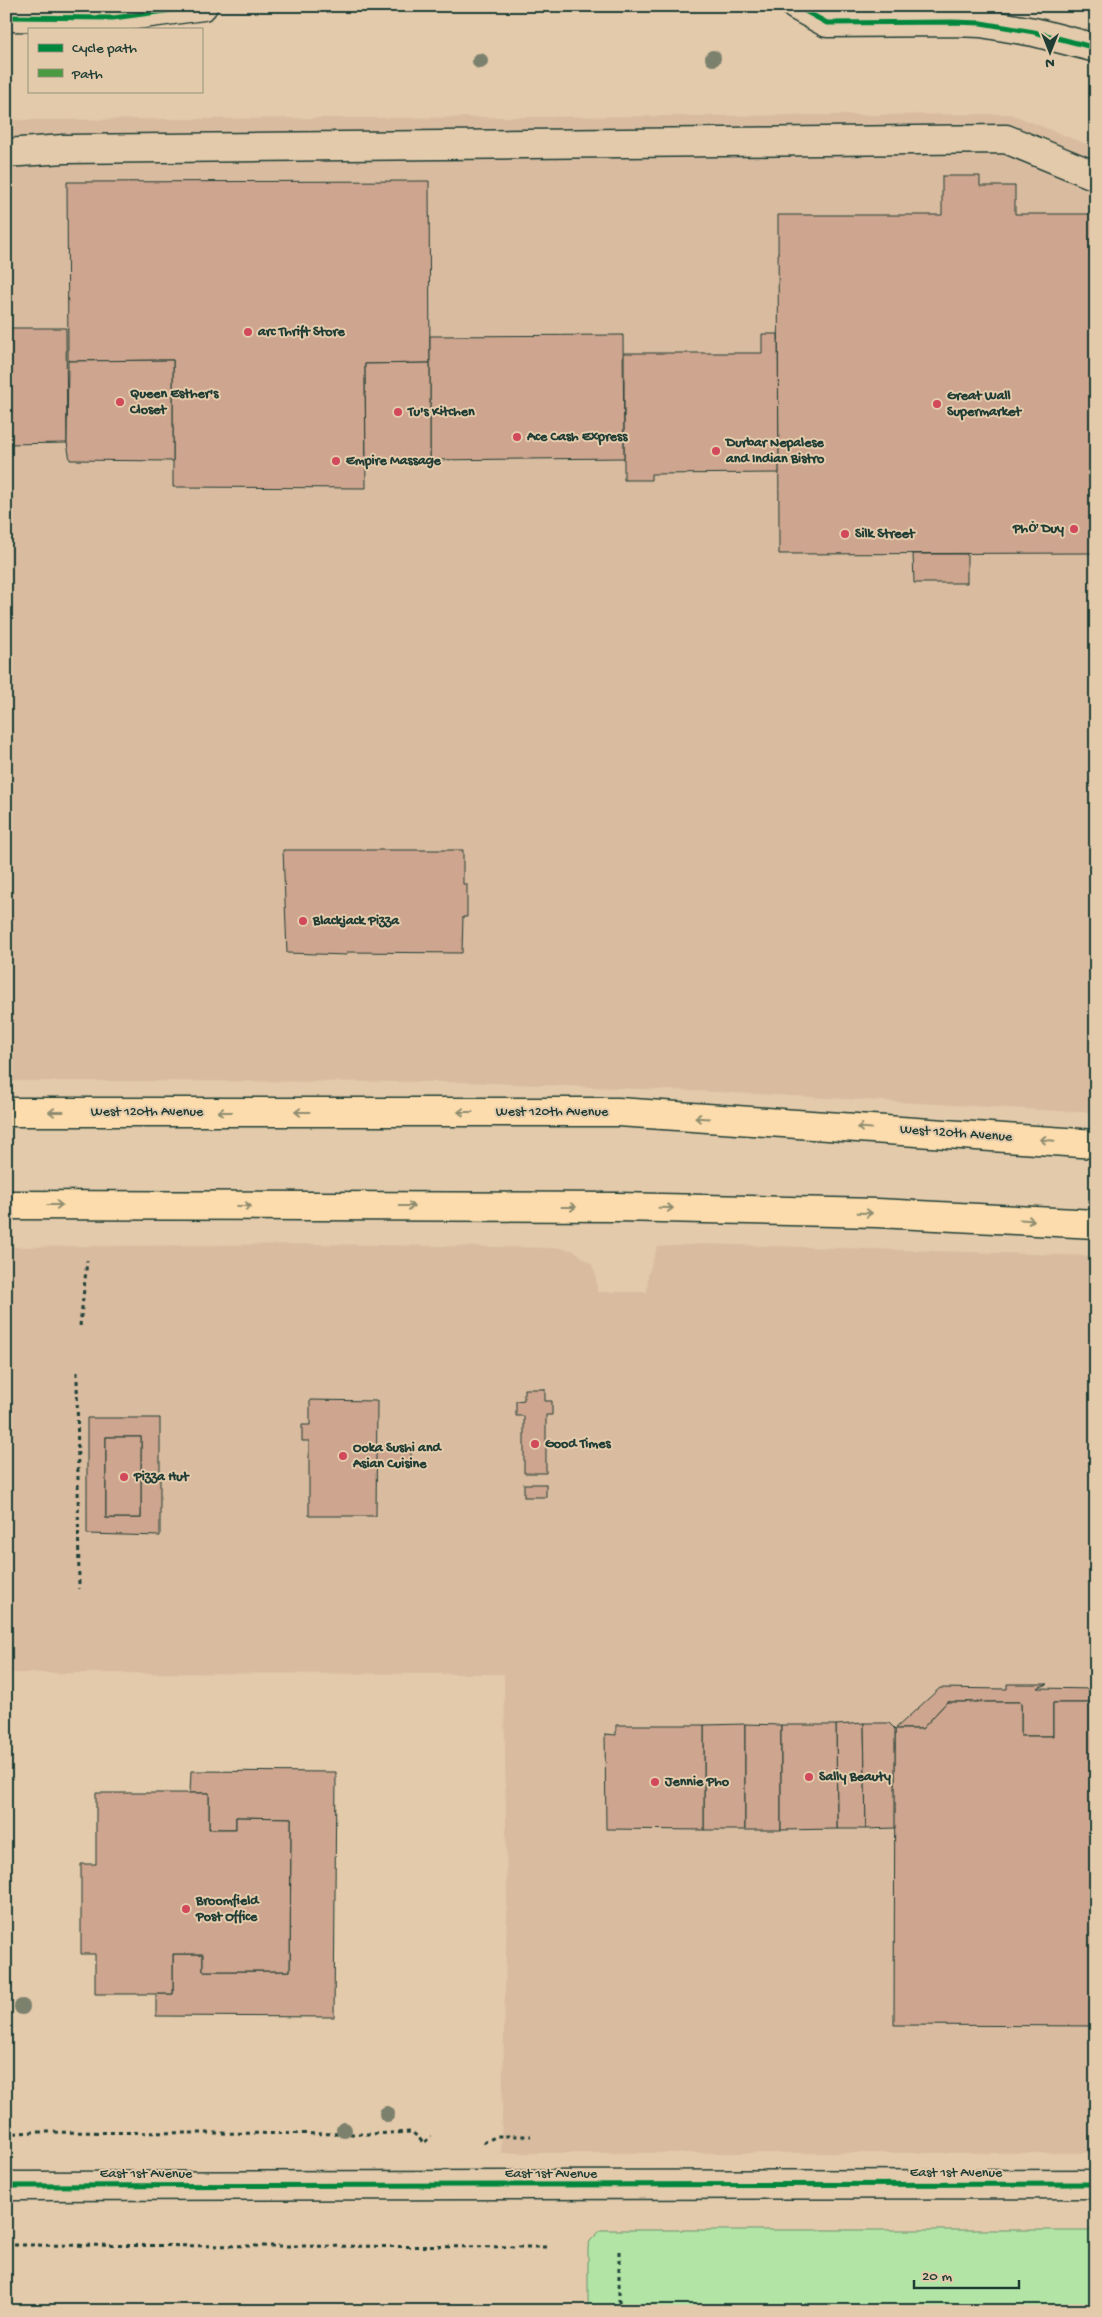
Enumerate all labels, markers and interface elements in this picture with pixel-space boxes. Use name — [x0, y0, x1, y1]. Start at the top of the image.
legend — [28, 28, 202, 92]
north arrow — [1024, 28, 1074, 78]
text: Cycle path — [72, 40, 137, 58]
text: N — [1045, 54, 1055, 71]
text: Path — [71, 66, 103, 84]
place label: arc Thrift Store — [257, 324, 345, 341]
marker: arc Thrift Store — [242, 326, 254, 338]
place label: Queen Esther's Closet — [129, 386, 219, 419]
place label: Great Wall Supermarket — [947, 388, 1022, 421]
marker: Queen Esther's Closet — [114, 396, 126, 408]
marker: Great Wall Supermarket — [931, 398, 943, 410]
place label: Tu's Kitchen — [407, 404, 475, 421]
marker: Tu's Kitchen — [392, 406, 404, 418]
place label: Ace Cash Express — [526, 429, 628, 446]
marker: Ace Cash Express — [511, 431, 523, 443]
place label: Durbar Nepalese and Indian Bistro — [724, 435, 825, 468]
marker: Durbar Nepalese and Indian Bistro — [710, 445, 722, 457]
place label: Empire Massage — [346, 453, 442, 470]
marker: Empire Massage — [330, 455, 342, 467]
place label: Phở Duy — [1012, 521, 1064, 538]
marker: Phở Duy — [1068, 523, 1080, 535]
place label: Silk Street — [855, 526, 916, 543]
marker: Silk Street — [839, 528, 851, 540]
place label: Blackjack Pizza — [312, 913, 400, 930]
marker: Blackjack Pizza — [297, 915, 309, 927]
street label: West 120th Avenue — [91, 1104, 204, 1121]
street label: West 120th Avenue — [496, 1104, 609, 1121]
one-way arrow — [48, 1107, 64, 1117]
one-way arrow — [218, 1107, 234, 1117]
one-way arrow — [294, 1107, 310, 1117]
one-way arrow — [457, 1107, 473, 1117]
one-way arrow — [694, 1113, 710, 1122]
street label: West 120th Avenue — [899, 1122, 1013, 1146]
one-way arrow — [857, 1123, 873, 1132]
one-way arrow — [1039, 1136, 1055, 1145]
one-way arrow — [46, 1200, 63, 1210]
one-way arrow — [236, 1201, 252, 1211]
one-way arrow — [398, 1201, 414, 1211]
one-way arrow — [560, 1202, 577, 1212]
one-way arrow — [658, 1204, 674, 1213]
one-way arrow — [856, 1208, 873, 1218]
one-way arrow — [1019, 1216, 1035, 1225]
place label: Good Times — [545, 1436, 611, 1453]
marker: Good Times — [529, 1438, 541, 1450]
place label: Ooka Sushi and Asian Cuisine — [352, 1440, 443, 1473]
marker: Ooka Sushi and Asian Cuisine — [337, 1450, 349, 1462]
place label: Pizza Hut — [133, 1469, 190, 1486]
marker: Pizza Hut — [118, 1471, 130, 1483]
place label: Sally Beauty — [819, 1769, 891, 1786]
marker: Sally Beauty — [803, 1771, 815, 1783]
place label: Jennie Pho — [664, 1774, 730, 1791]
marker: Jennie Pho — [649, 1776, 661, 1788]
place label: Broomfield Post Office — [195, 1893, 260, 1926]
marker: Broomfield Post Office — [180, 1903, 192, 1915]
street label: East 1st Avenue — [910, 2165, 1003, 2182]
street label: East 1st Avenue — [100, 2166, 193, 2183]
street label: East 1st Avenue — [505, 2166, 598, 2183]
scale bar — [914, 2257, 1020, 2289]
text: 20 m — [922, 2268, 952, 2286]

